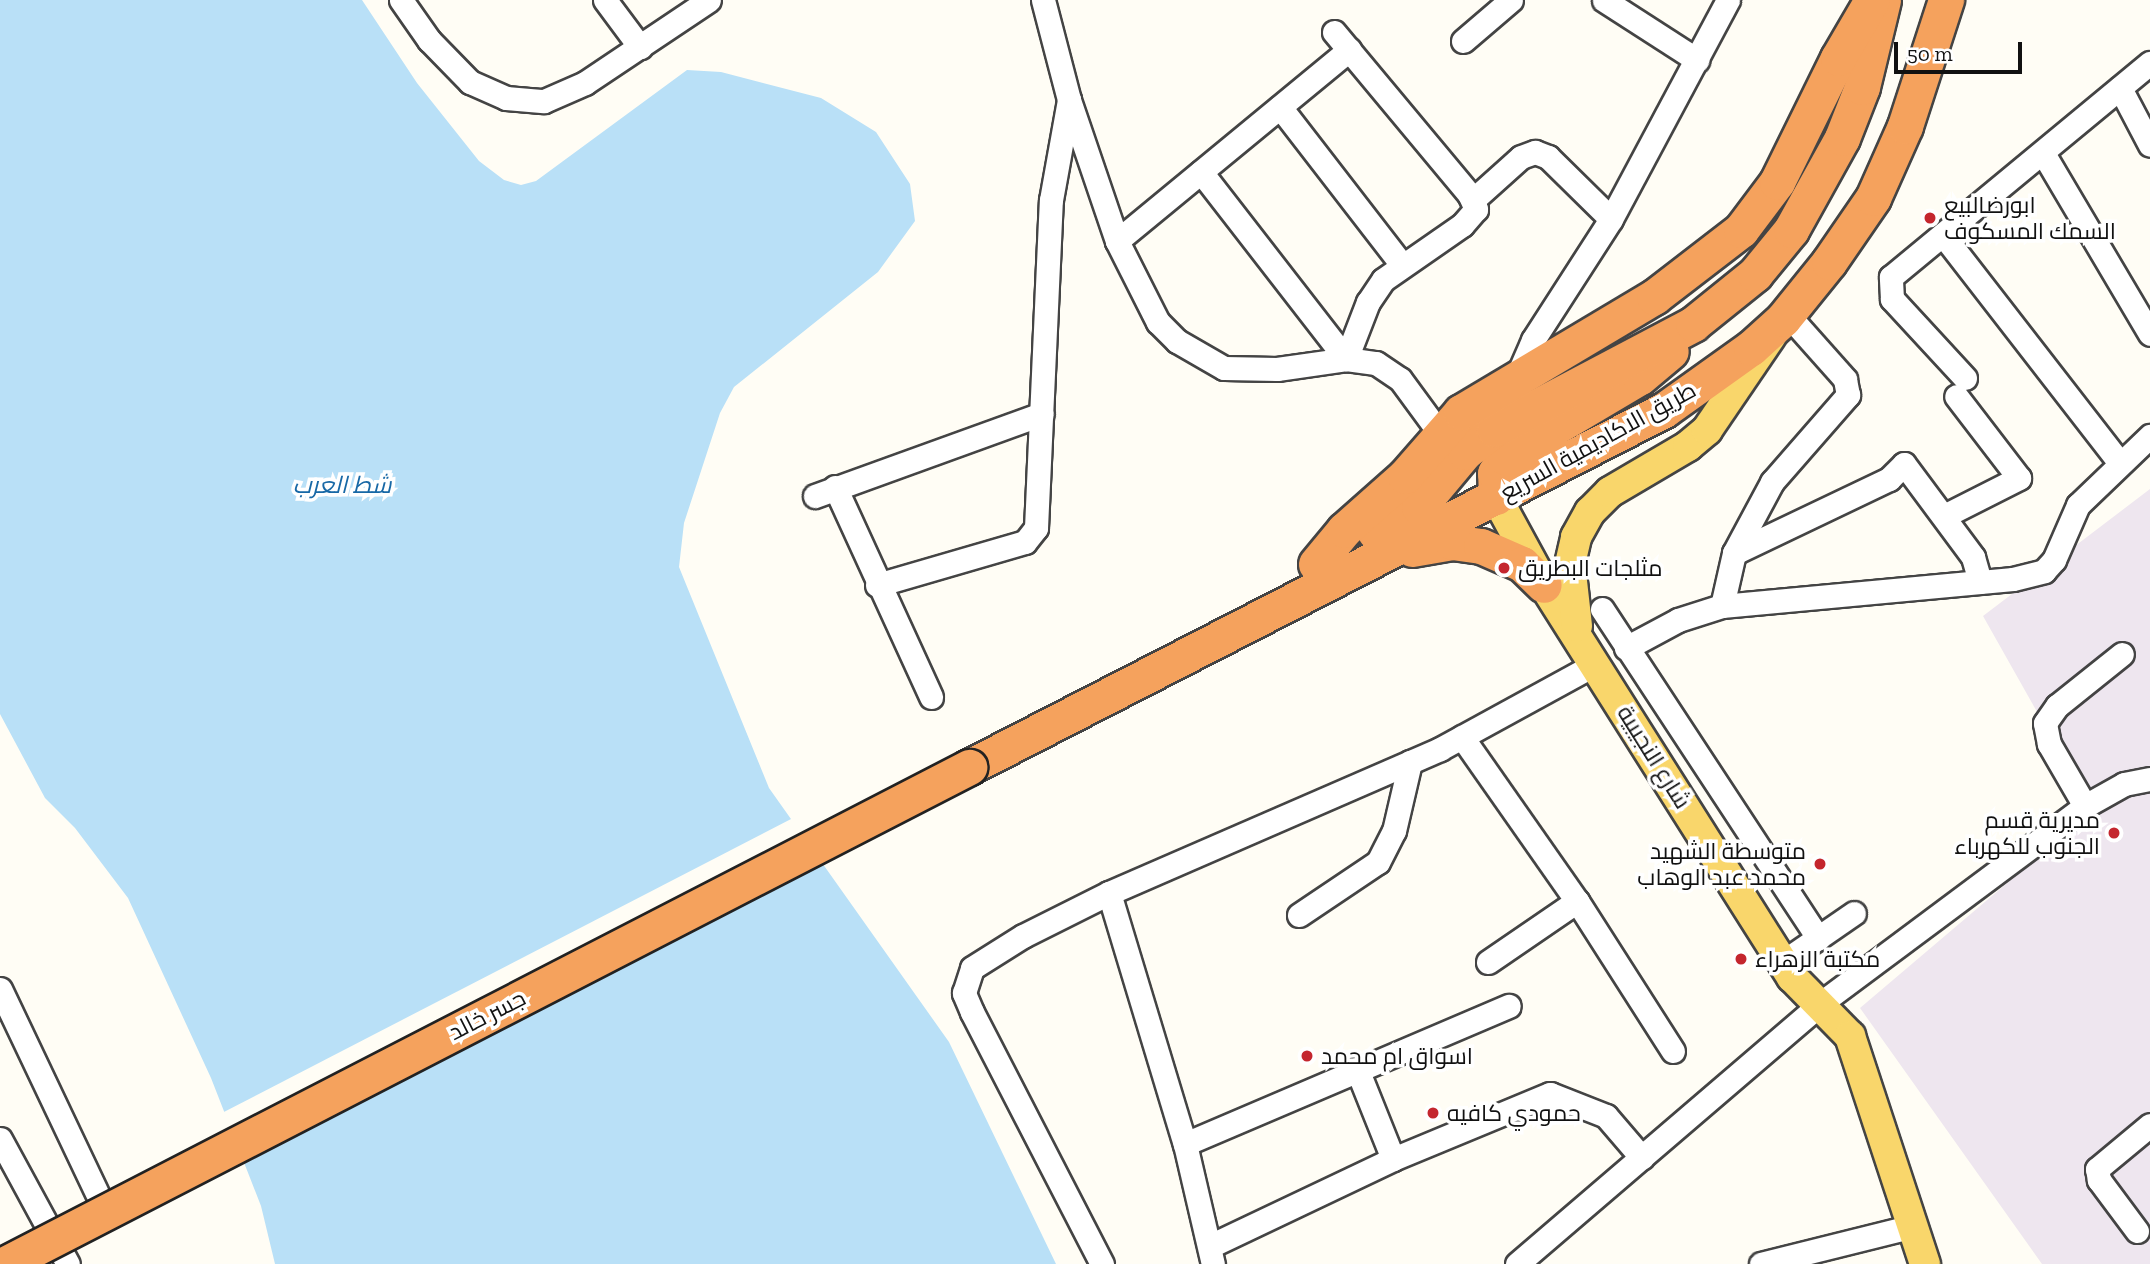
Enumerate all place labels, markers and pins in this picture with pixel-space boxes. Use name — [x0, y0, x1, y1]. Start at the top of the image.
place label: ابورضالبيع السمك المسكوف — [1944, 191, 2116, 245]
marker: ابورضالبيع السمك المسكوف — [1922, 210, 1938, 226]
place label: مثلجات البطريق — [1518, 554, 1663, 582]
marker: مثلجات البطريق — [1496, 560, 1512, 576]
place label: مديرية قسم الجنوب للكهرباء — [1954, 806, 2100, 860]
marker: مديرية قسم الجنوب للكهرباء — [2106, 825, 2122, 841]
place label: متوسطة الشهيد محمد عبد الوهاب — [1637, 837, 1806, 891]
marker: متوسطة الشهيد محمد عبد الوهاب — [1812, 856, 1828, 872]
place label: مكتبة الزهراء — [1755, 945, 1880, 973]
marker: مكتبة الزهراء — [1733, 951, 1749, 967]
place label: اسواق ام محمد — [1321, 1042, 1473, 1070]
marker: اسواق ام محمد — [1299, 1048, 1315, 1064]
place label: حمودي كافيه — [1447, 1099, 1581, 1127]
marker: حمودي كافيه — [1425, 1105, 1441, 1121]

